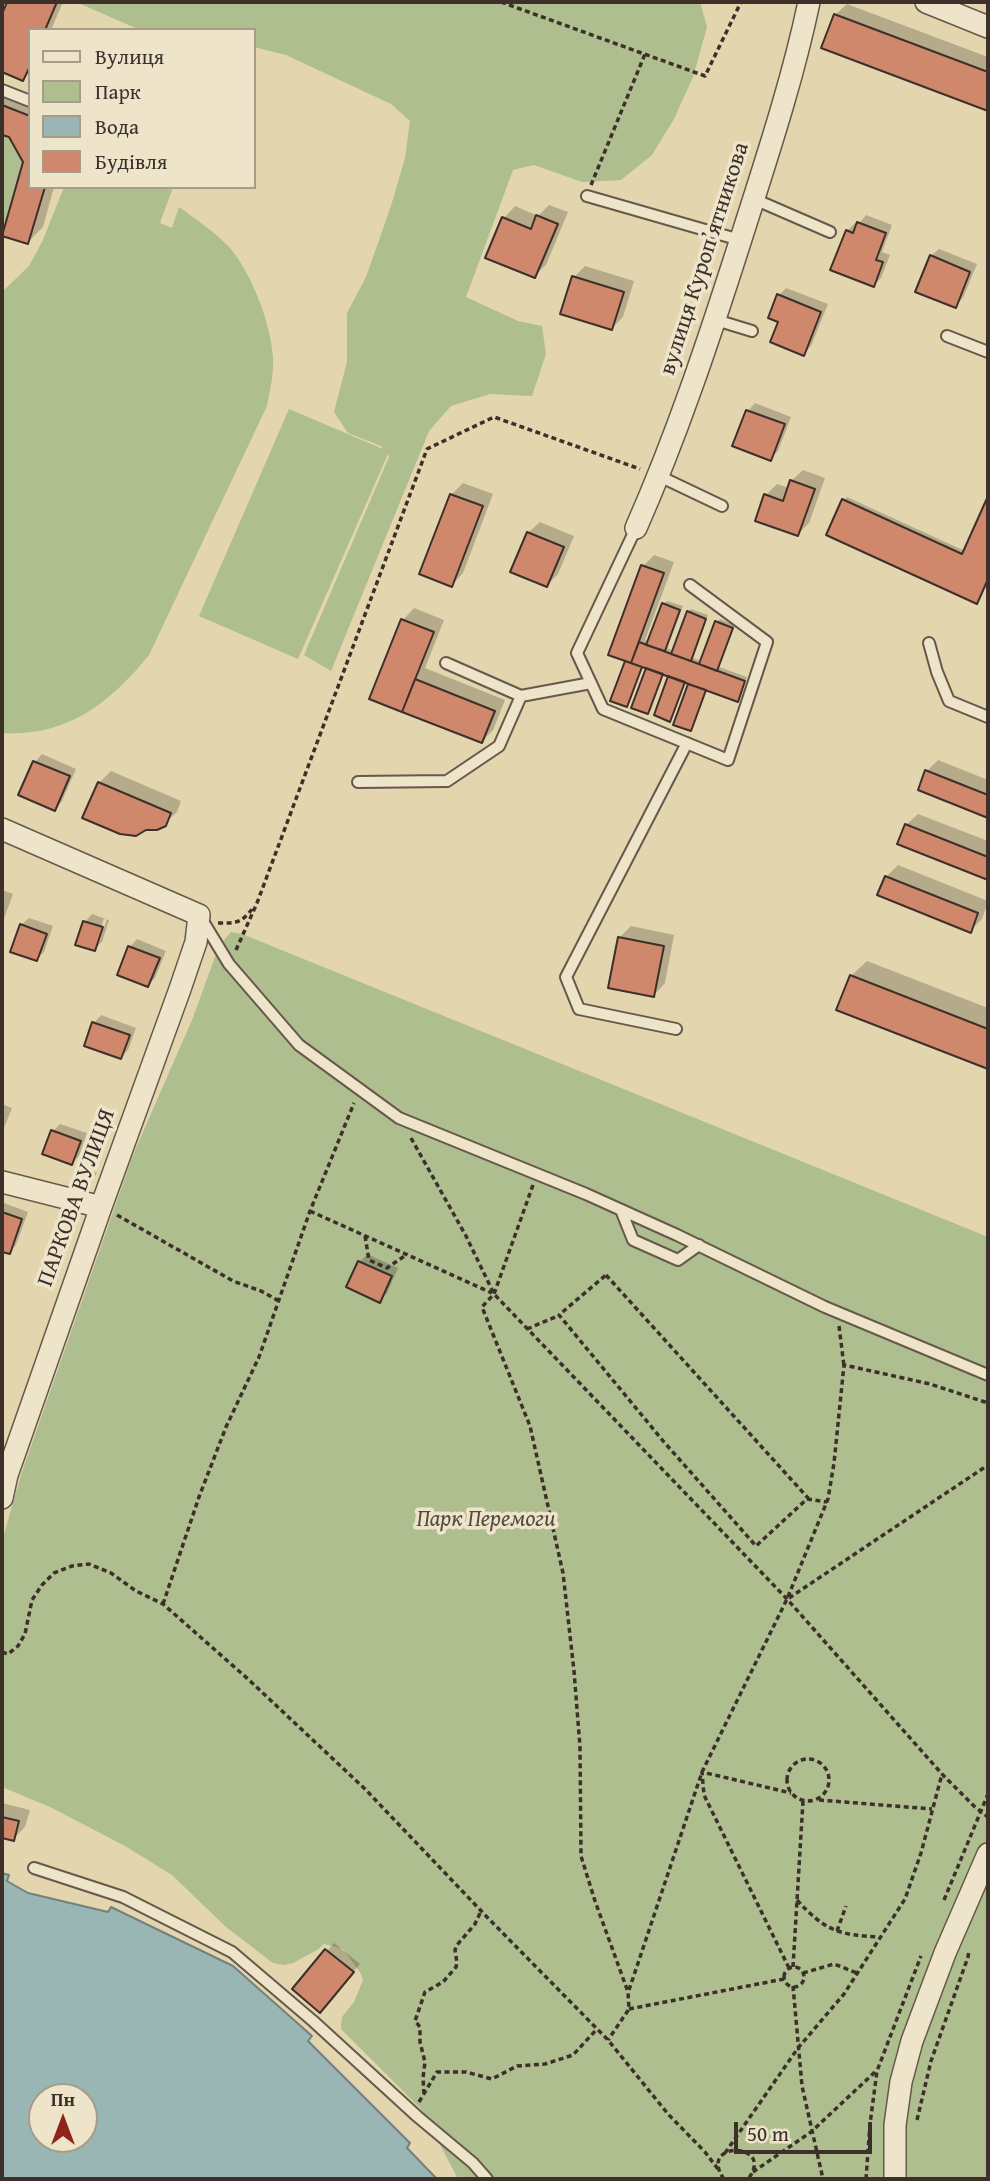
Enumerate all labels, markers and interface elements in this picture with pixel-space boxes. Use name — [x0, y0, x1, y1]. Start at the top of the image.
legend — [28, 28, 256, 189]
text: Вулиця — [95, 41, 164, 72]
text: Парк — [95, 76, 141, 107]
text: Вода — [95, 111, 139, 142]
street label: вулиця Куропʼятникова — [654, 139, 756, 379]
text: Будівля — [95, 146, 167, 177]
street label: ПАРКОВА ВУЛИЦЯ — [32, 1106, 122, 1290]
park label: Парк Перемоги — [416, 1506, 556, 1534]
north arrow — [28, 2083, 98, 2153]
text: Пн — [51, 2085, 75, 2113]
scale bar — [738, 2108, 876, 2152]
text: 50 m — [747, 2118, 789, 2149]

